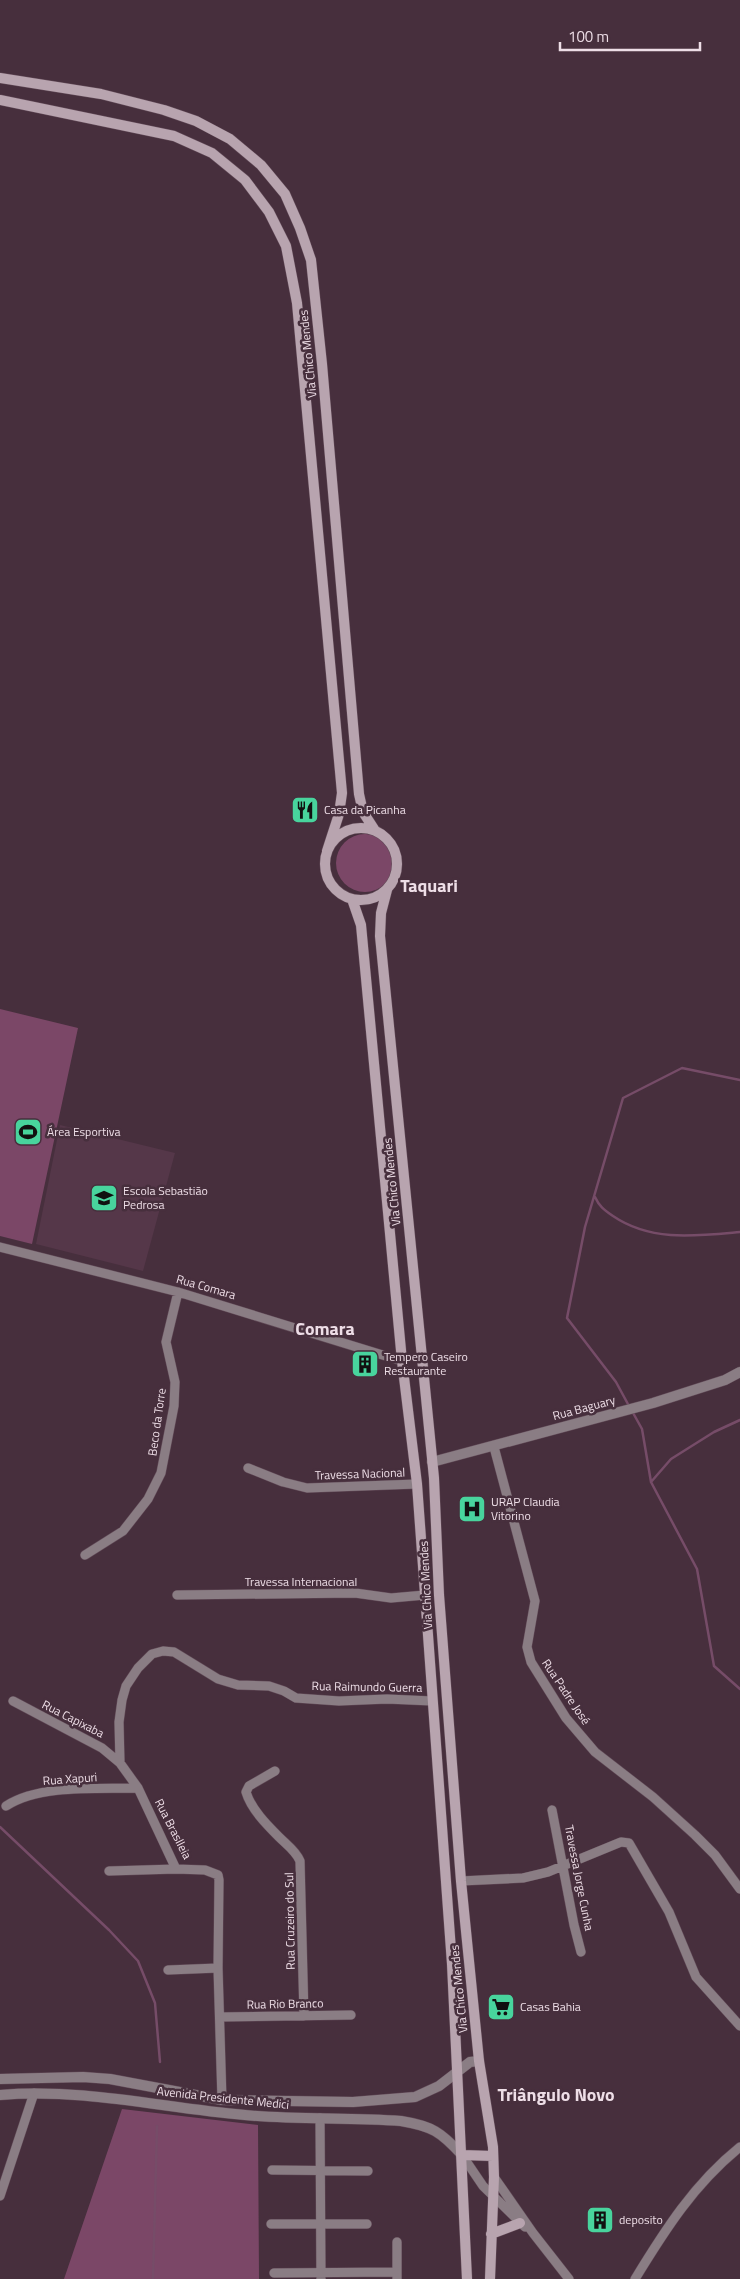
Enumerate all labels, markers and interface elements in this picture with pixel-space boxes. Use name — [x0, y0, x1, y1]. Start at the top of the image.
scale bar — [560, 20, 700, 52]
text: 100 m — [568, 25, 609, 48]
street label: Via Chico Mendes — [293, 309, 322, 399]
restaurant icon: Casa da Picanha — [290, 795, 320, 825]
place label: Casa da Picanha — [324, 800, 406, 819]
district label: Taquari — [400, 872, 458, 899]
sports icon: Área Esportiva — [13, 1117, 43, 1147]
place label: Área Esportiva — [47, 1122, 120, 1141]
street label: Via Chico Mendes — [377, 1137, 406, 1227]
place label: Escola Sebastião Pedrosa — [123, 1181, 208, 1214]
school or university icon: Escola Sebastião Pedrosa — [89, 1183, 119, 1213]
street label: Rua Comara — [174, 1269, 238, 1304]
district label: Comara — [295, 1315, 355, 1342]
place label: Tempero Caseiro Restaurante — [384, 1347, 468, 1380]
building icon: Tempero Caseiro Restaurante — [350, 1349, 380, 1379]
street label: Beco da Torre — [142, 1387, 171, 1457]
street label: Rua Baguary — [550, 1390, 618, 1425]
street label: Travessa Nacional — [314, 1462, 406, 1485]
place label: URAP Claudia Vitorino — [491, 1492, 560, 1525]
hospital icon: URAP Claudia Vitorino — [457, 1494, 487, 1524]
street label: Via Chico Mendes — [414, 1540, 437, 1630]
street label: Travessa Internacional — [245, 1572, 357, 1591]
street label: Rua Padre José — [537, 1655, 596, 1729]
street label: Rua Raimundo Guerra — [311, 1676, 423, 1697]
street label: Rua Capixaba — [39, 1695, 108, 1742]
street label: Rua Xapuri — [42, 1767, 98, 1790]
street label: Rua Braslleia — [150, 1795, 197, 1862]
street label: Travessa Jorge Cunha — [560, 1823, 599, 1932]
street label: Rua Cruzeiro do Sul — [279, 1872, 300, 1970]
street label: Via Chico Mendes — [444, 1944, 473, 2034]
supermarket icon: Casas Bahia — [486, 1992, 516, 2022]
street label: Rua Rio Branco — [246, 1993, 324, 2014]
place label: Casas Bahia — [520, 1997, 581, 2016]
street label: Avenida Presidente Medici — [156, 2081, 290, 2114]
district label: Triângulo Novo — [497, 2081, 615, 2108]
building icon: deposito — [585, 2205, 615, 2235]
place label: deposito — [619, 2210, 663, 2229]

